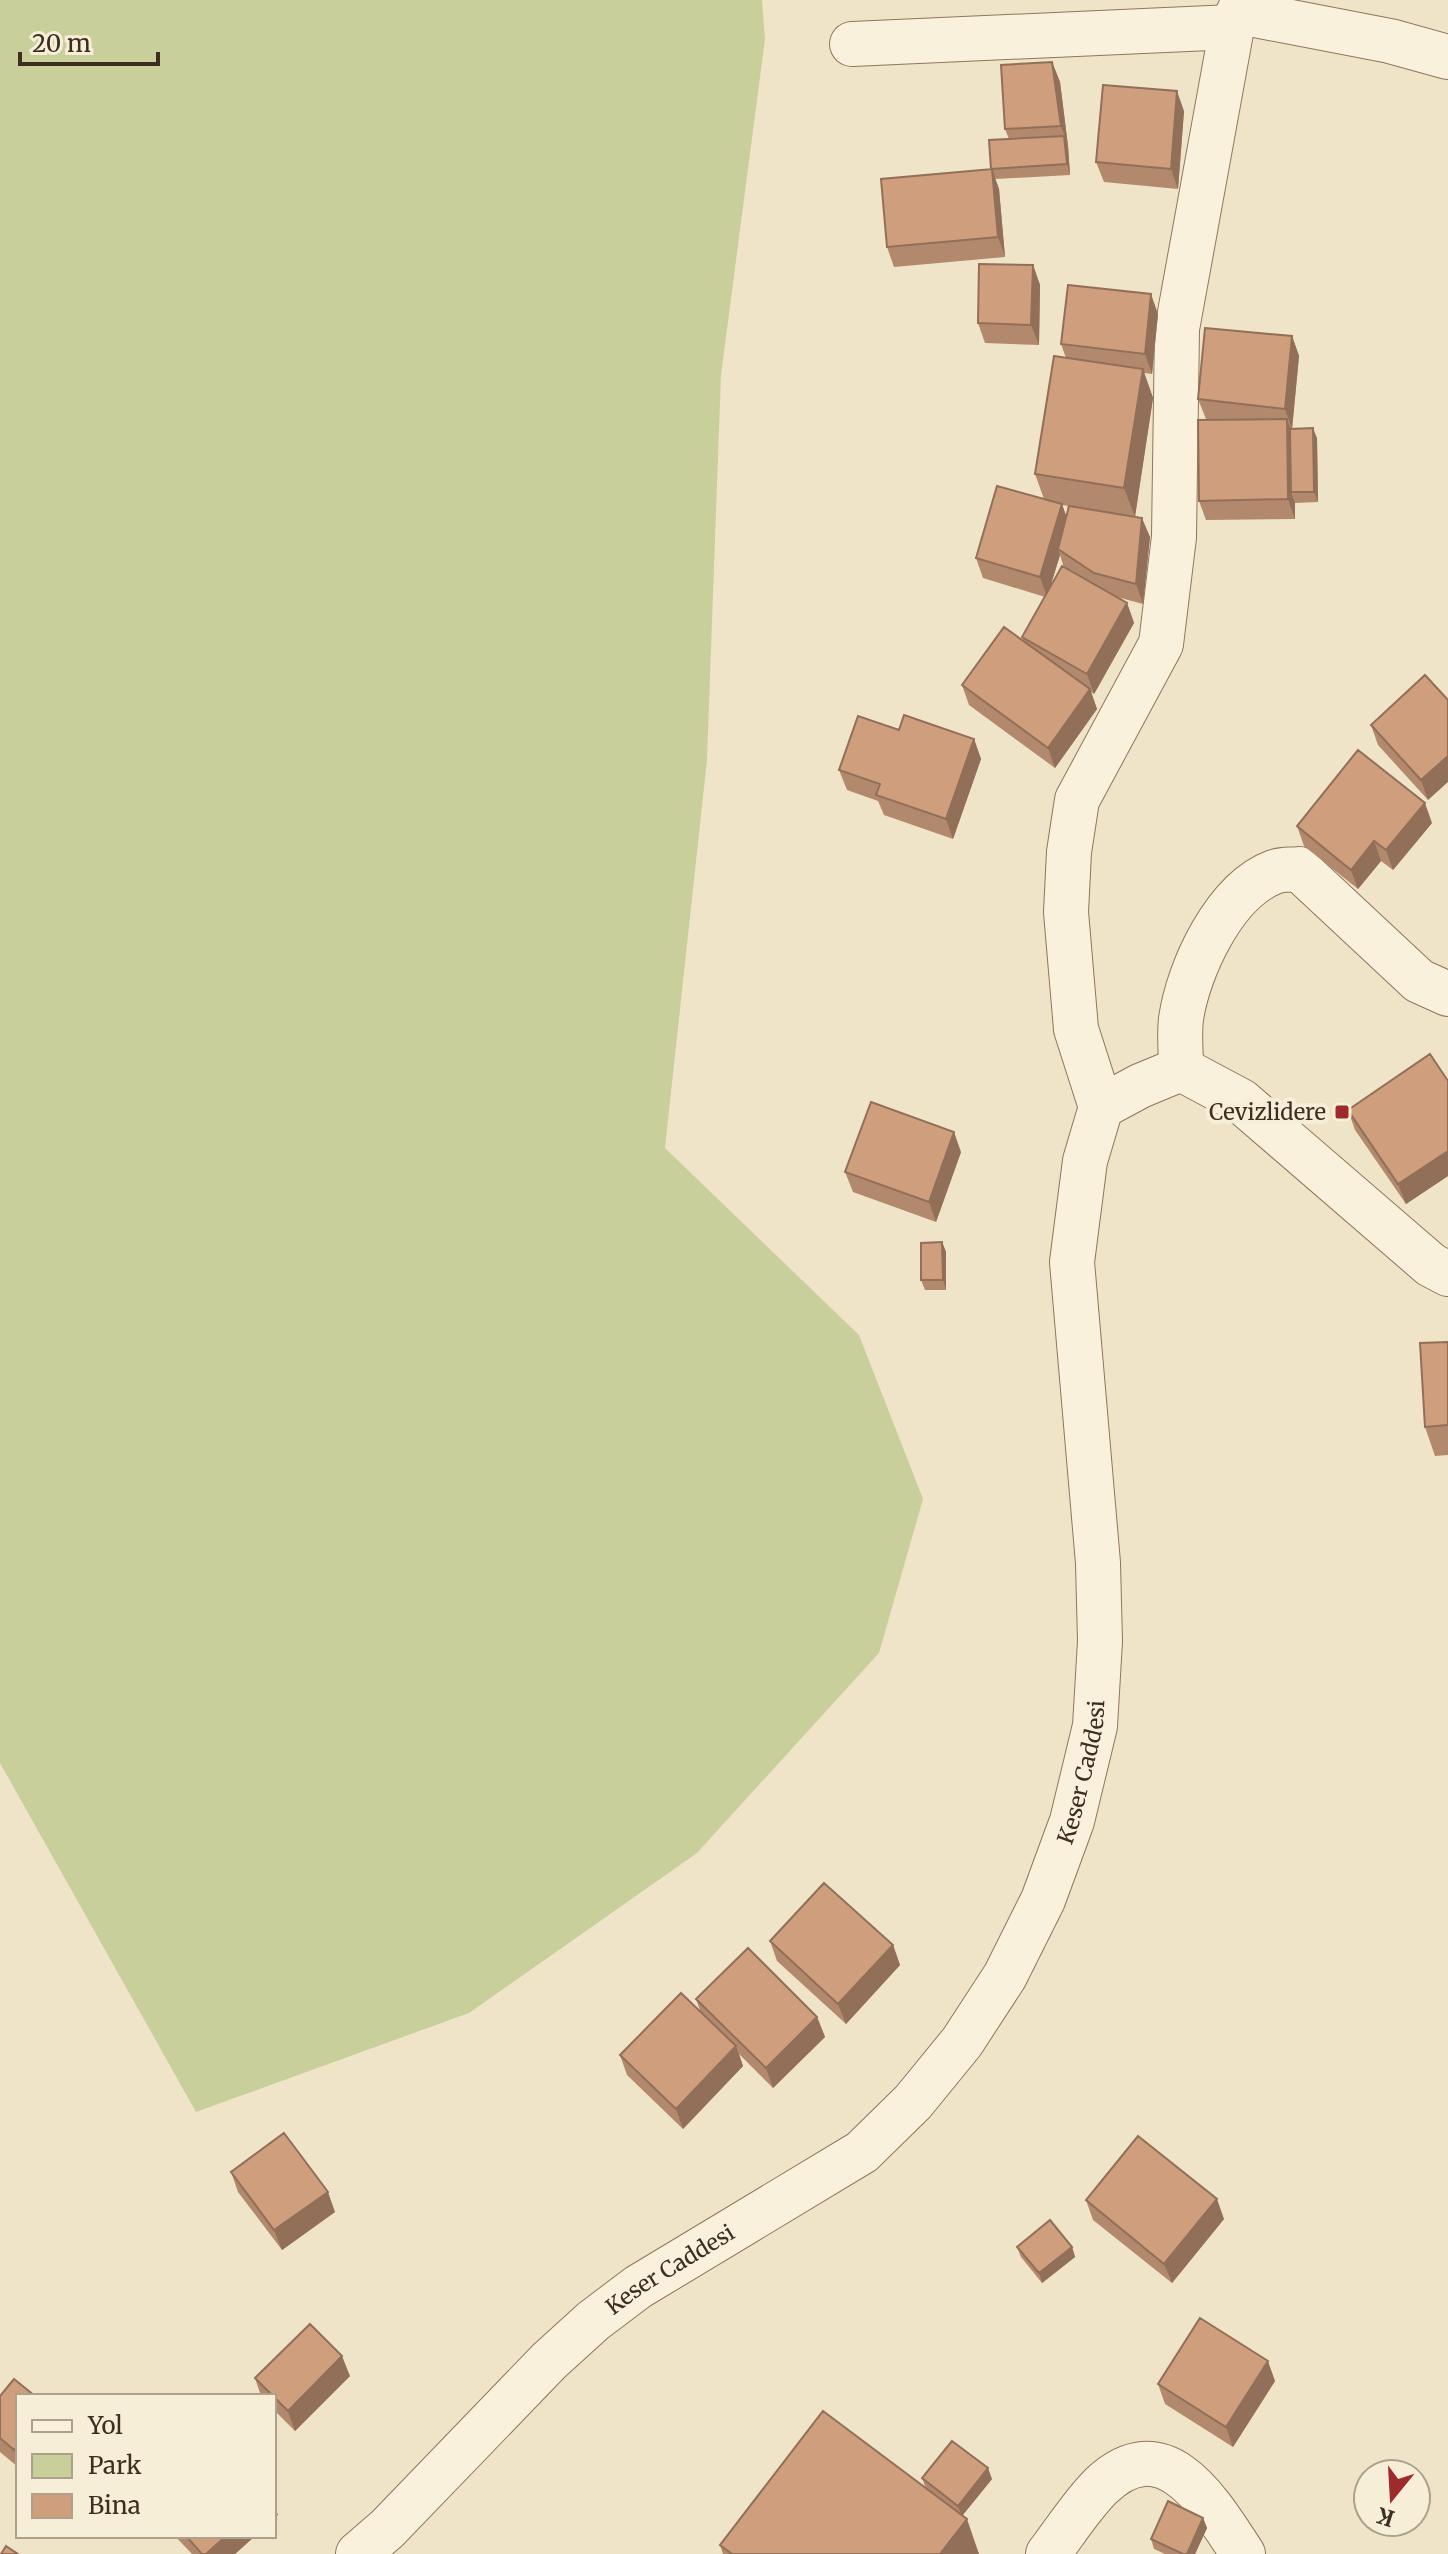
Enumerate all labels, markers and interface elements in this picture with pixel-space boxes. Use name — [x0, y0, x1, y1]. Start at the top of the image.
scale bar — [20, 16, 158, 66]
text: 20 m — [32, 28, 91, 59]
place label: Cevizlidere — [1209, 1098, 1326, 1126]
marker: Cevizlidere — [1333, 1103, 1351, 1121]
street label: Keser Caddesi — [1051, 1699, 1110, 1848]
street label: Keser Caddesi — [600, 2218, 739, 2321]
legend — [16, 2394, 276, 2538]
text: Yol — [87, 2410, 123, 2441]
text: Park — [88, 2450, 142, 2481]
north arrow — [1352, 2458, 1432, 2538]
text: Bina — [88, 2490, 141, 2521]
text: K — [1373, 2501, 1398, 2533]

